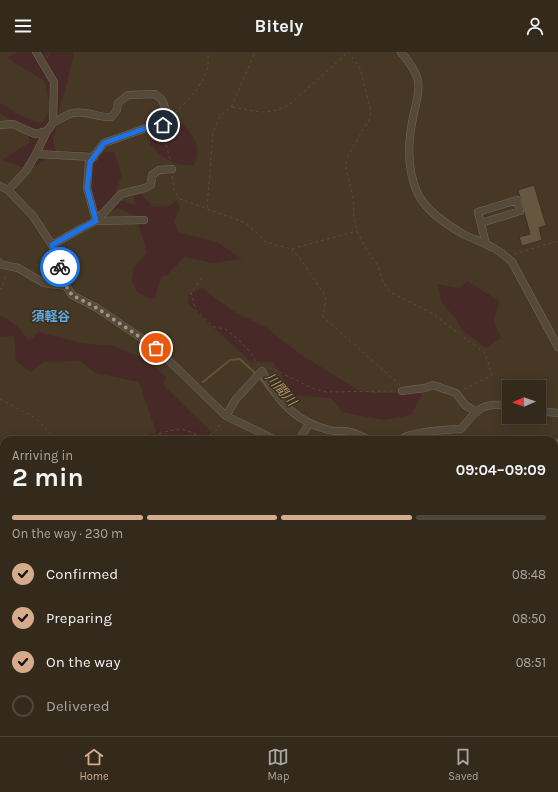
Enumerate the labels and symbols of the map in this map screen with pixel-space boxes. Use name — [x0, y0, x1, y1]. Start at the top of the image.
pin — [146, 108, 180, 142]
courier — [40, 247, 80, 287]
district label: 須軽谷 — [31, 309, 71, 324]
pin — [139, 331, 173, 365]
water label: 川間川 — [263, 369, 301, 410]
north arrow — [502, 380, 546, 424]

